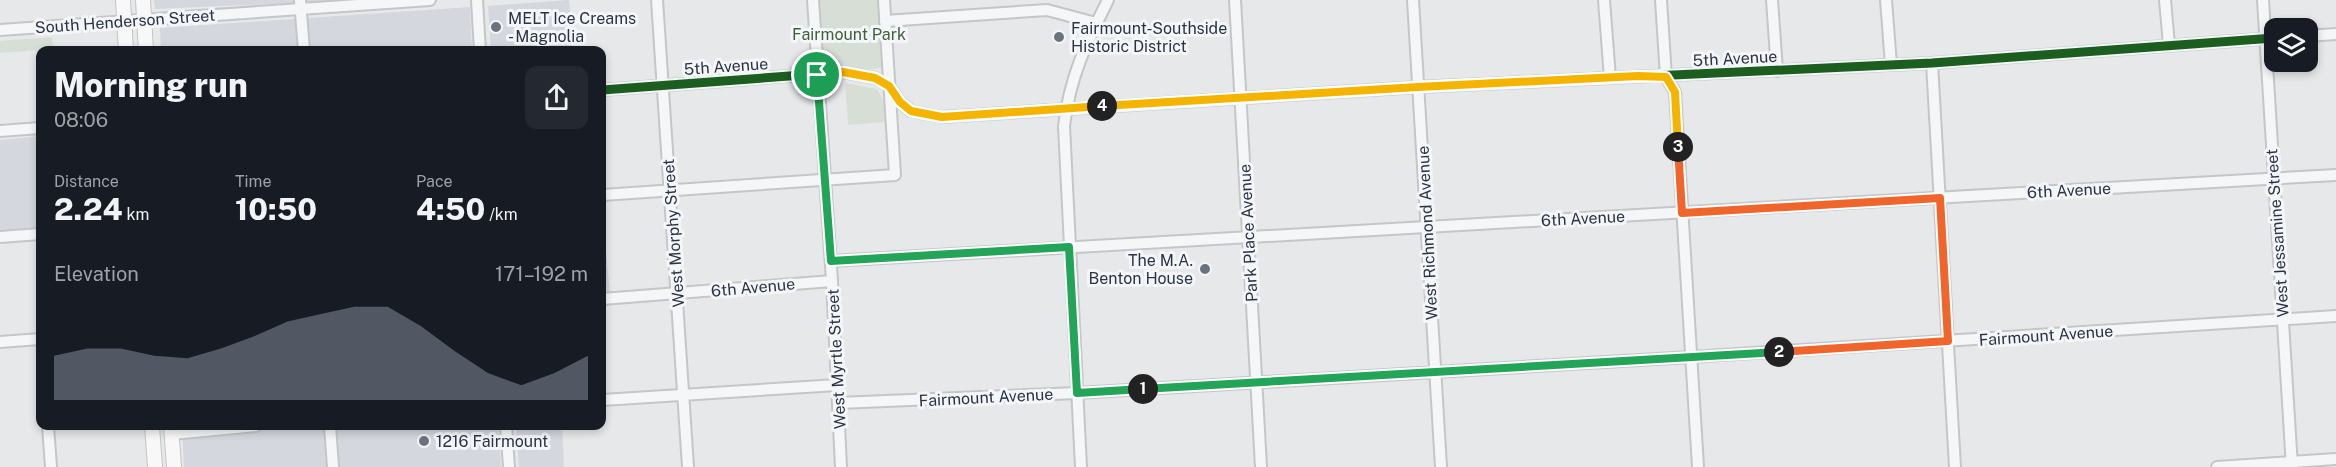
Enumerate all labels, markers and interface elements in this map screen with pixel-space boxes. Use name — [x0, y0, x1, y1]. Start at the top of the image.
street label: South Henderson Street — [34, 6, 216, 37]
place label: MELT Ice Creams - Magnolia — [508, 9, 636, 46]
map controls — [2264, 18, 2318, 72]
button: layers — [2264, 18, 2318, 72]
place label: Fairmount-Southside Historic District — [1071, 19, 1227, 56]
marker: MELT Ice Creams - Magnolia — [489, 20, 503, 34]
park label: Fairmount Park — [792, 25, 906, 44]
marker: Fairmount-Southside Historic District — [1052, 30, 1066, 44]
street label: 5th Avenue — [1692, 47, 1778, 70]
pin — [791, 49, 842, 100]
street label: 5th Avenue — [683, 54, 769, 79]
icon: arrive — [800, 58, 833, 91]
text: Morning run — [54, 66, 248, 104]
button: share — [525, 66, 588, 129]
pin: 4 — [1087, 91, 1117, 121]
text: 4 — [1097, 96, 1107, 115]
text: 08:06 — [54, 108, 108, 132]
pin: 3 — [1663, 132, 1693, 162]
text: 3 — [1673, 137, 1683, 156]
street label: West Richmond Avenue — [1413, 145, 1442, 321]
street label: West Jessamine Street — [2262, 148, 2293, 318]
street label: West Morphy Street — [659, 158, 688, 308]
street label: Park Place Avenue — [1235, 163, 1262, 303]
text: Distance — [54, 172, 119, 191]
text: Time — [235, 172, 271, 191]
text: Pace — [416, 172, 453, 191]
street label: 6th Avenue — [2026, 179, 2112, 202]
text: 2.24 — [54, 191, 123, 227]
text: 10:50 — [235, 191, 317, 227]
text: 4:50 — [416, 191, 485, 227]
text: km — [123, 205, 149, 224]
text: /km — [485, 205, 518, 224]
street label: 6th Avenue — [1540, 207, 1626, 230]
place label: The M.A. Benton House — [1088, 251, 1193, 288]
text: Elevation — [54, 262, 139, 286]
text: 171–192 m — [495, 262, 588, 286]
marker: The M.A. Benton House — [1198, 262, 1212, 276]
street label: 6th Avenue — [710, 274, 796, 301]
street label: West Myrtle Street — [823, 288, 850, 430]
street label: Fairmount Avenue — [1978, 321, 2114, 350]
pin: 2 — [1764, 337, 1794, 367]
text: 2 — [1774, 342, 1784, 361]
pin: 1 — [1128, 374, 1158, 404]
text: 1 — [1140, 379, 1146, 398]
street label: Fairmount Avenue — [918, 384, 1054, 411]
place label: 1216 Fairmount — [436, 432, 548, 451]
marker: 1216 Fairmount — [417, 434, 431, 448]

